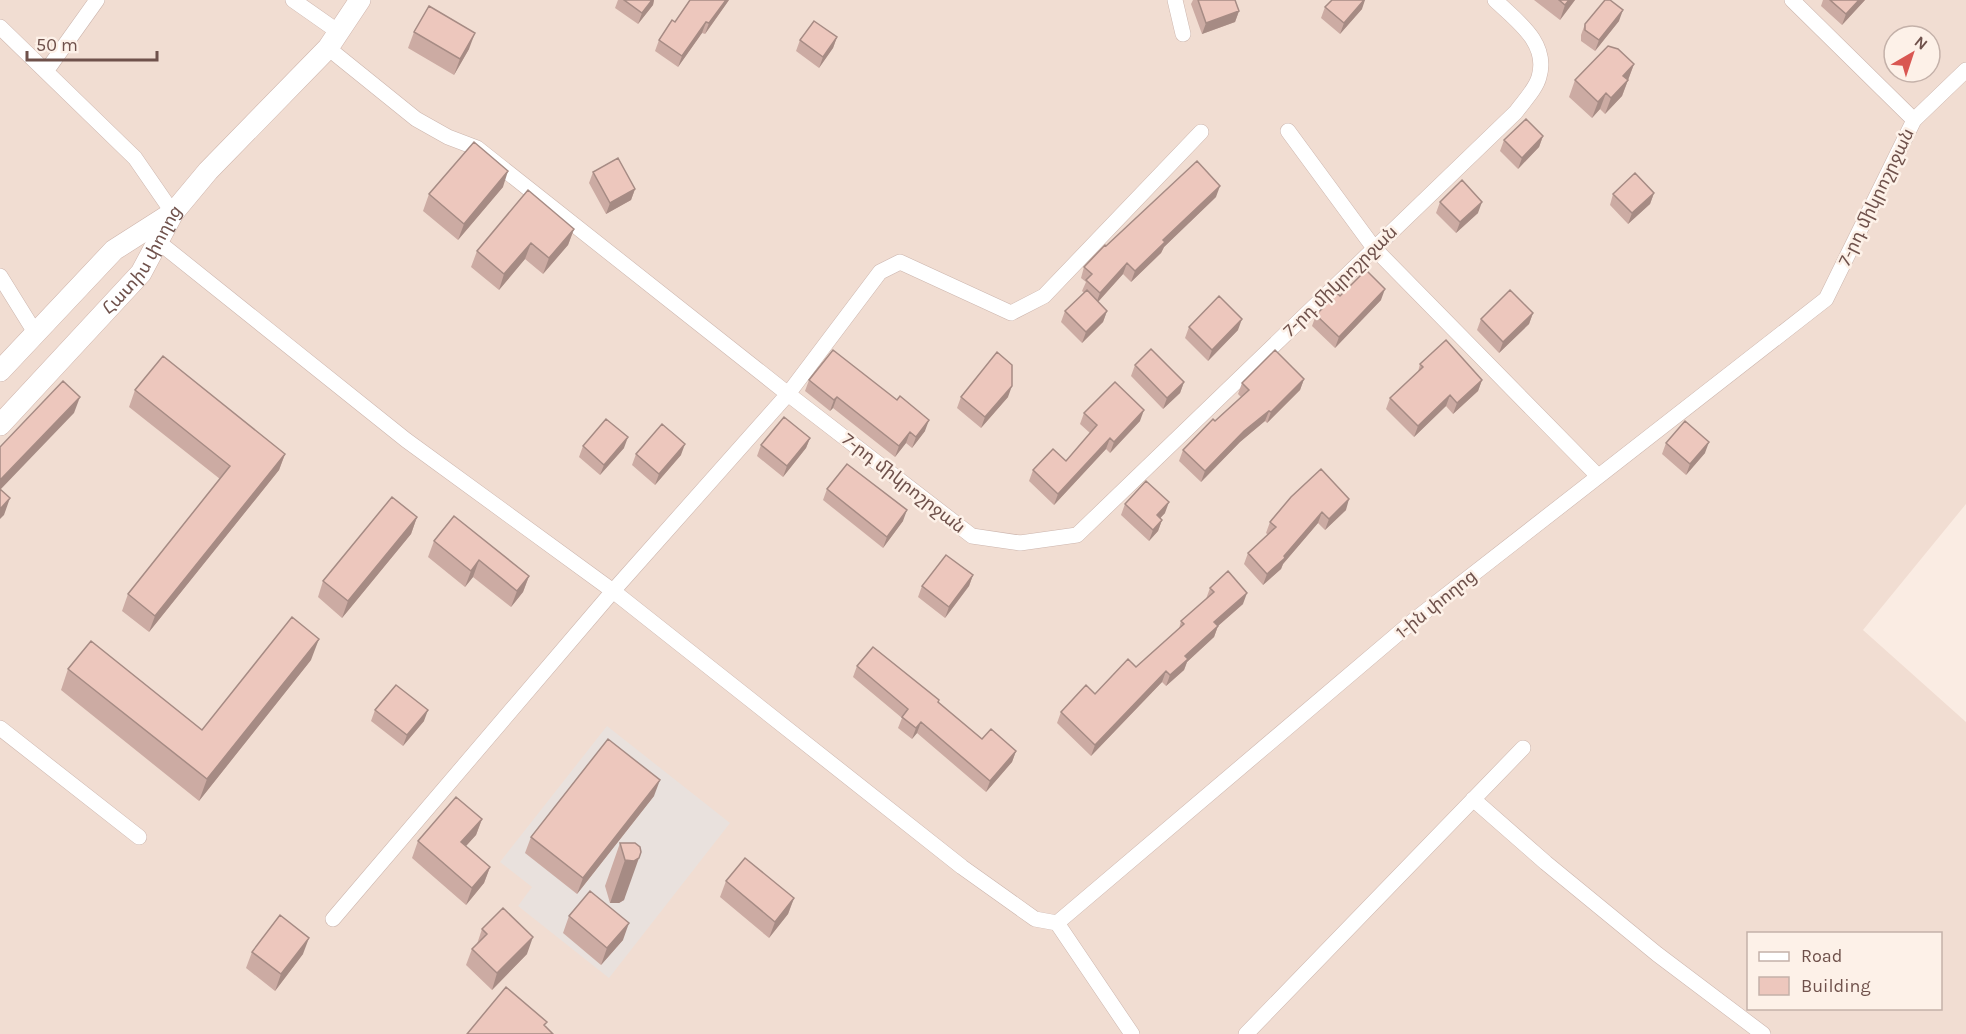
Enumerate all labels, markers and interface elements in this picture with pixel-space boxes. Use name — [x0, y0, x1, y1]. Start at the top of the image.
scale bar — [27, 24, 158, 62]
north arrow — [1882, 24, 1942, 84]
text: N — [1911, 32, 1932, 54]
text: 50 m — [36, 34, 78, 56]
street label: 7-րդ միկրոշրջան — [1833, 125, 1919, 269]
street label: Հատիս փողոց — [97, 200, 186, 319]
street label: 7-րդ միկրոշրջան — [1278, 221, 1402, 341]
street label: 7-րդ միկրոշրջան — [838, 428, 970, 538]
street label: 1-ին փողոց — [1391, 565, 1481, 643]
legend — [1747, 932, 1942, 1010]
text: Road — [1801, 945, 1842, 967]
text: Building — [1801, 975, 1871, 997]

